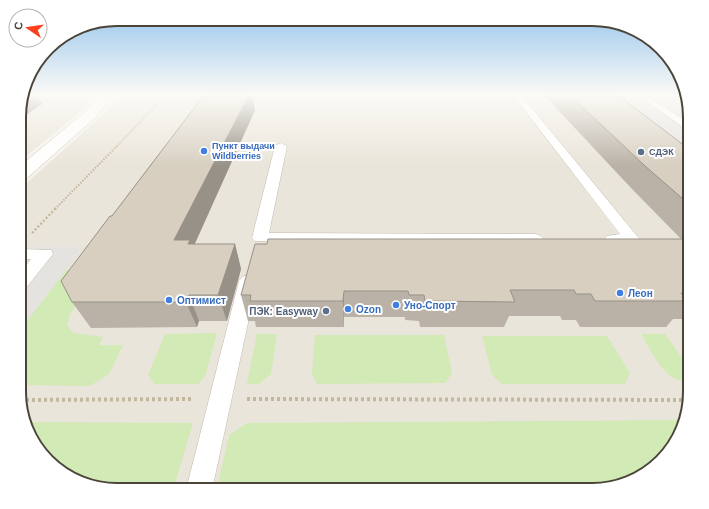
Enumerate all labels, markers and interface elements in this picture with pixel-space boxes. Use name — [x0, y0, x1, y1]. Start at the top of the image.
north arrow — [8, 8, 48, 48]
text: С — [12, 20, 25, 31]
place label: Пункт выдачи Wildberries — [212, 141, 275, 161]
marker: Пункт выдачи Wildberries — [199, 146, 209, 156]
marker: СДЭК — [636, 147, 646, 157]
place label: СДЭК — [649, 147, 674, 157]
marker: Леон — [615, 288, 625, 298]
place label: Леон — [628, 288, 653, 299]
marker: Оптимист — [164, 295, 174, 305]
place label: Оптимист — [177, 295, 226, 306]
marker: Уно-Спорт — [391, 300, 401, 310]
place label: Уно-Спорт — [404, 300, 456, 311]
marker: Ozon — [343, 304, 353, 314]
place label: Ozon — [356, 304, 381, 315]
place label: ПЭК: Easyway — [249, 306, 318, 317]
marker: ПЭК: Easyway — [321, 306, 331, 316]

